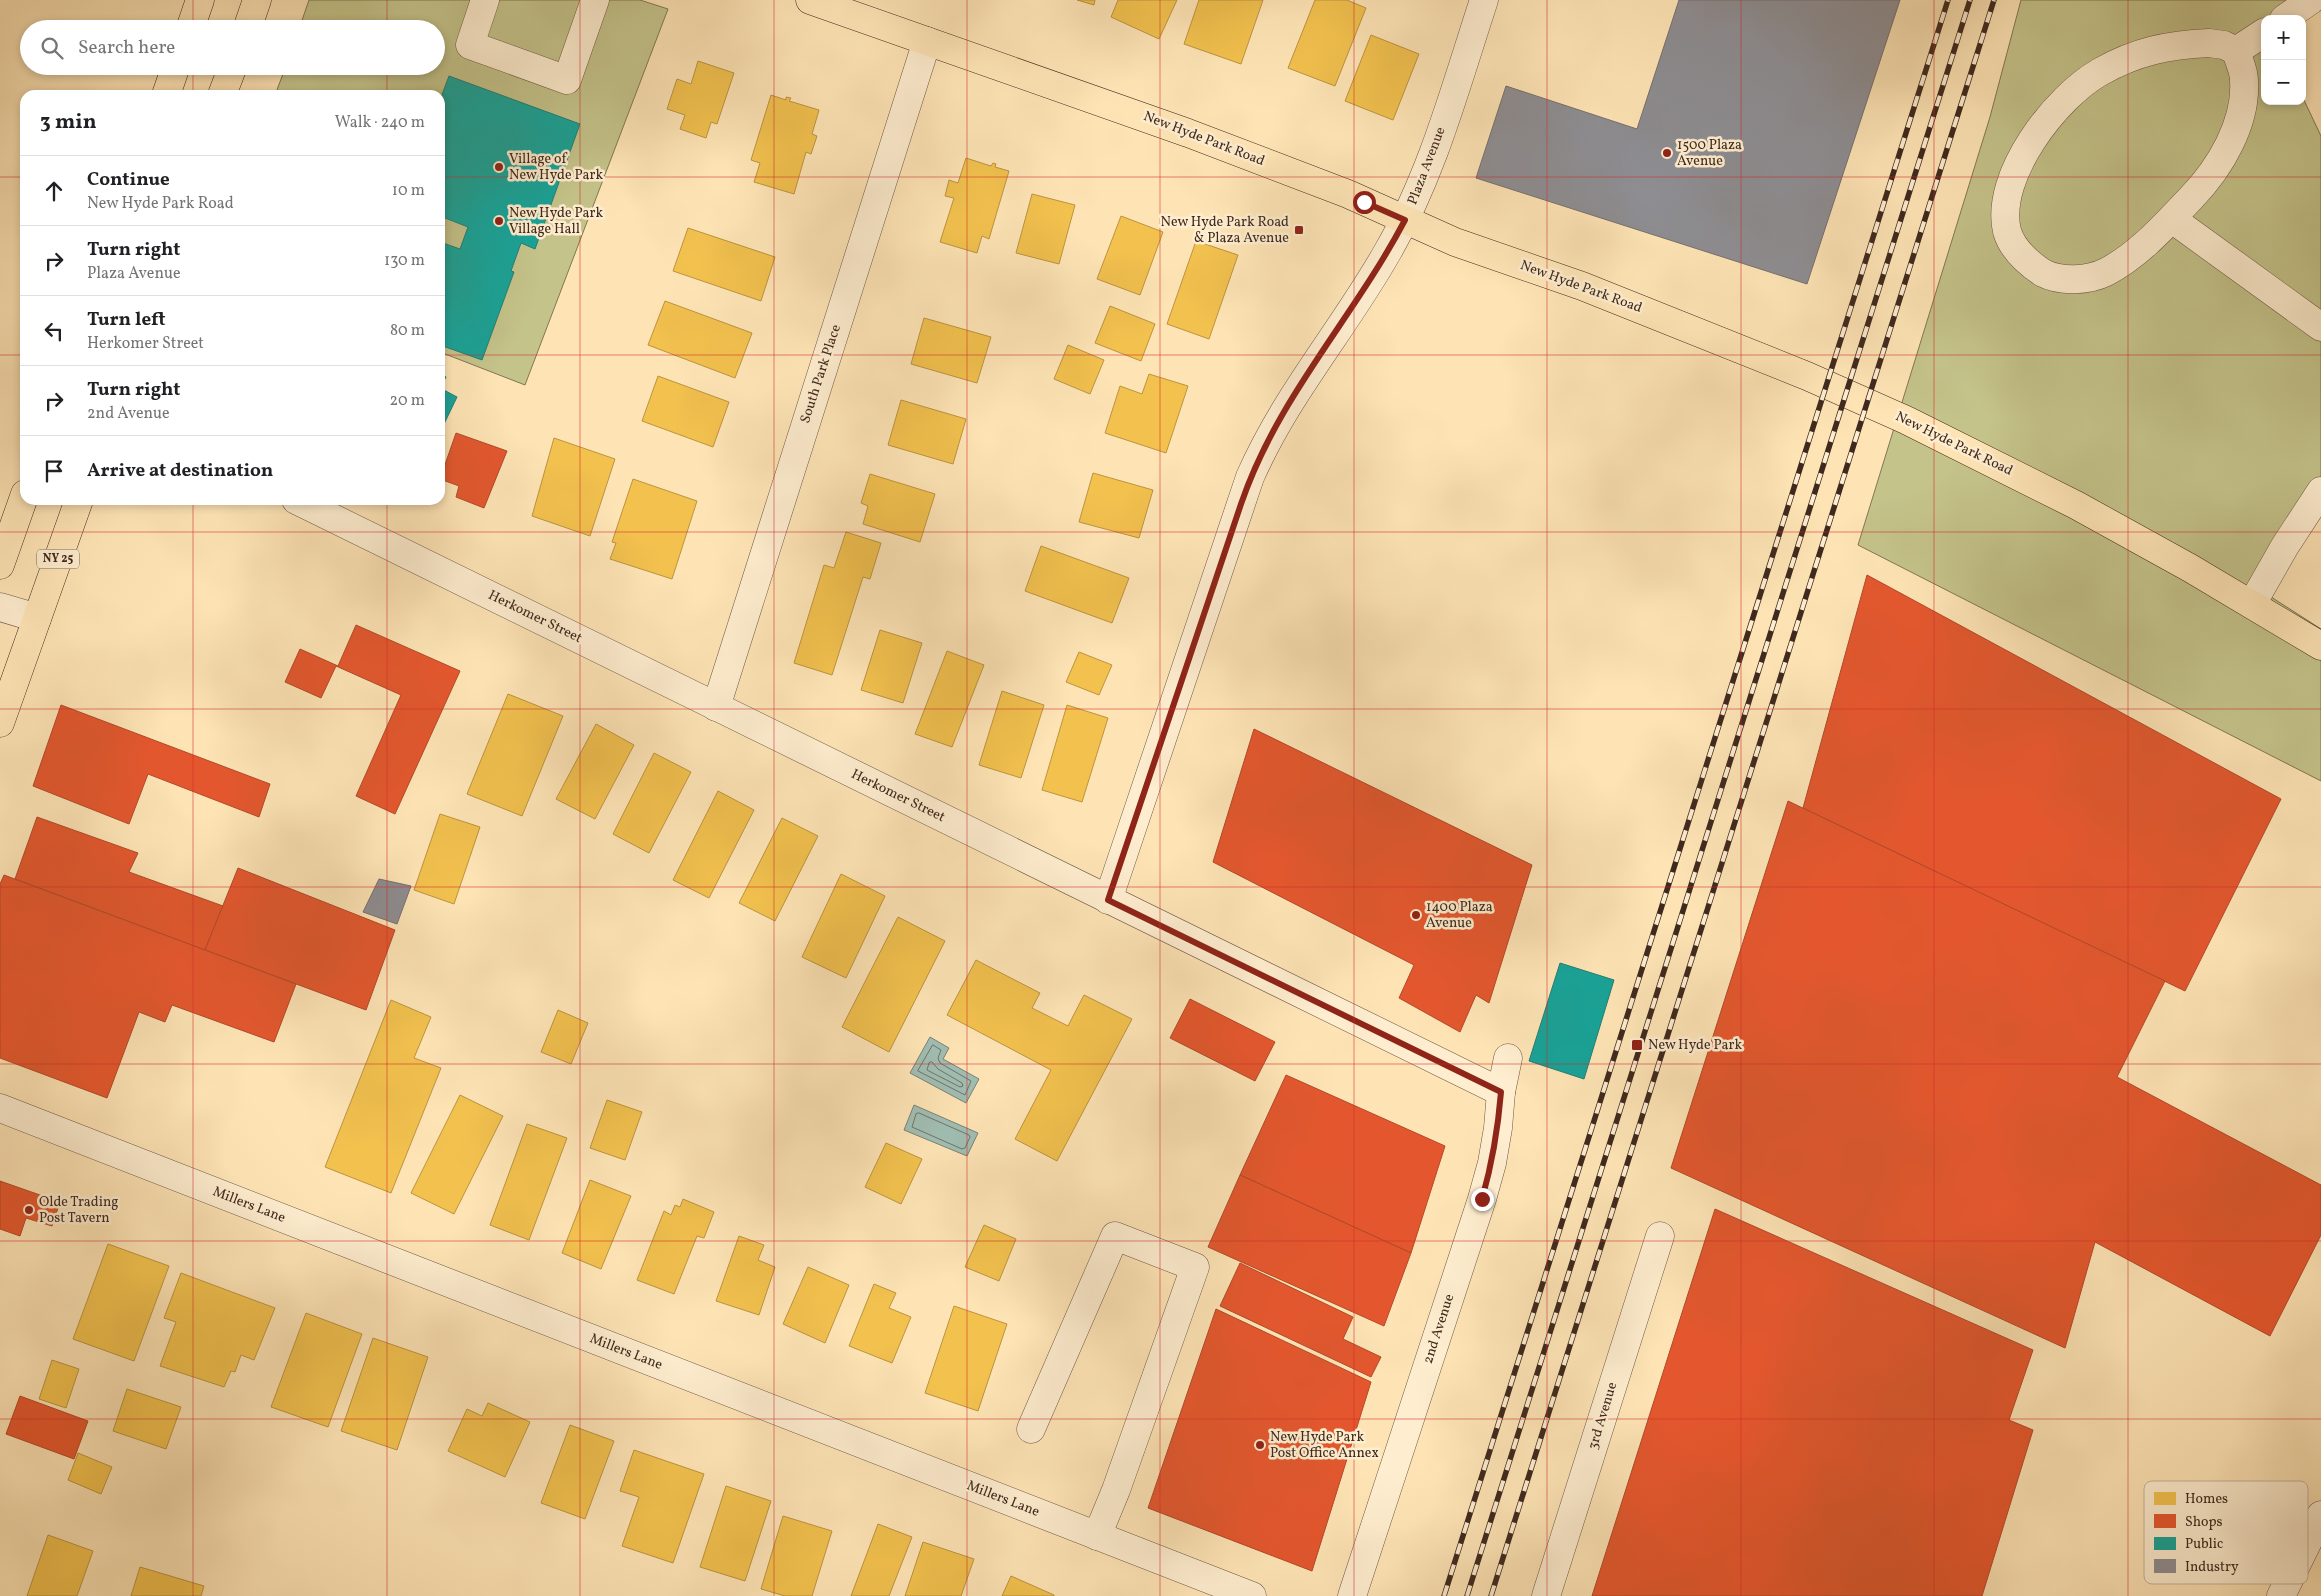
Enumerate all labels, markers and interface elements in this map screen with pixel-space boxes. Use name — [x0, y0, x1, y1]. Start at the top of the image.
map controls — [2261, 15, 2306, 105]
button: + — [2261, 15, 2306, 60]
search box — [20, 20, 445, 75]
icon: search — [38, 34, 66, 62]
text: Search here — [78, 35, 175, 61]
button: − — [2261, 60, 2306, 105]
street label: New Hyde Park Road — [1141, 107, 1267, 171]
text: 3 min — [40, 108, 96, 137]
text: Walk · 240 m — [335, 112, 425, 134]
street label: Plaza Avenue — [1403, 124, 1451, 208]
place label: 1500 Plaza Avenue — [1677, 136, 1742, 171]
marker: 1500 Plaza Avenue — [1661, 147, 1673, 159]
place label: Village of New Hyde Park — [509, 150, 603, 185]
marker: Village of New Hyde Park — [493, 161, 505, 173]
text: Continue — [87, 167, 170, 193]
icon: ahead — [40, 177, 68, 205]
text: 10 m — [392, 180, 425, 202]
route start — [1353, 191, 1376, 214]
text: New Hyde Park Road — [87, 193, 234, 215]
place label: New Hyde Park Village Hall — [509, 204, 603, 239]
place label: New Hyde Park Road & Plaza Avenue — [1161, 213, 1289, 248]
marker: New Hyde Park Village Hall — [493, 215, 505, 227]
marker: New Hyde Park Road & Plaza Avenue — [1293, 224, 1305, 236]
text: Turn right — [87, 237, 180, 263]
icon: right — [40, 247, 68, 275]
text: 130 m — [384, 250, 425, 272]
street label: New Hyde Park Road — [1517, 256, 1645, 318]
text: Plaza Avenue — [87, 263, 181, 285]
text: Turn left — [87, 307, 166, 333]
icon: left — [40, 317, 68, 345]
text: 80 m — [390, 320, 425, 342]
street label: South Park Place — [796, 322, 846, 426]
text: Herkomer Street — [87, 333, 204, 355]
text: Turn right — [87, 377, 180, 403]
icon: right — [40, 387, 68, 415]
text: 20 m — [390, 390, 425, 412]
text: 2nd Avenue — [87, 403, 170, 425]
street label: New Hyde Park Road — [1892, 407, 2016, 481]
icon: arrive — [40, 457, 68, 485]
text: Arrive at destination — [87, 458, 273, 484]
road number: NY 25 — [37, 550, 79, 568]
street label: Herkomer Street — [485, 586, 585, 648]
street label: Herkomer Street — [848, 765, 948, 827]
place label: 1400 Plaza Avenue — [1426, 898, 1493, 933]
marker: 1400 Plaza Avenue — [1410, 909, 1422, 921]
place label: New Hyde Park — [1648, 1036, 1742, 1055]
marker: New Hyde Park — [1630, 1038, 1644, 1052]
street label: Millers Lane — [210, 1182, 289, 1228]
route end — [1471, 1188, 1494, 1211]
place label: Olde Trading Post Tavern — [39, 1193, 118, 1228]
marker: Olde Trading Post Tavern — [23, 1204, 35, 1216]
street label: 2nd Avenue — [1419, 1291, 1459, 1366]
street label: Millers Lane — [587, 1329, 666, 1375]
street label: 3rd Avenue — [1584, 1380, 1622, 1452]
place label: New Hyde Park Post Office Annex — [1270, 1428, 1379, 1463]
marker: New Hyde Park Post Office Annex — [1254, 1439, 1266, 1451]
street label: Millers Lane — [964, 1476, 1043, 1522]
legend — [2144, 1481, 2308, 1584]
text: Homes — [2185, 1490, 2228, 1509]
text: Shops — [2185, 1513, 2223, 1532]
text: Public — [2185, 1535, 2223, 1554]
text: Industry — [2185, 1558, 2239, 1577]

